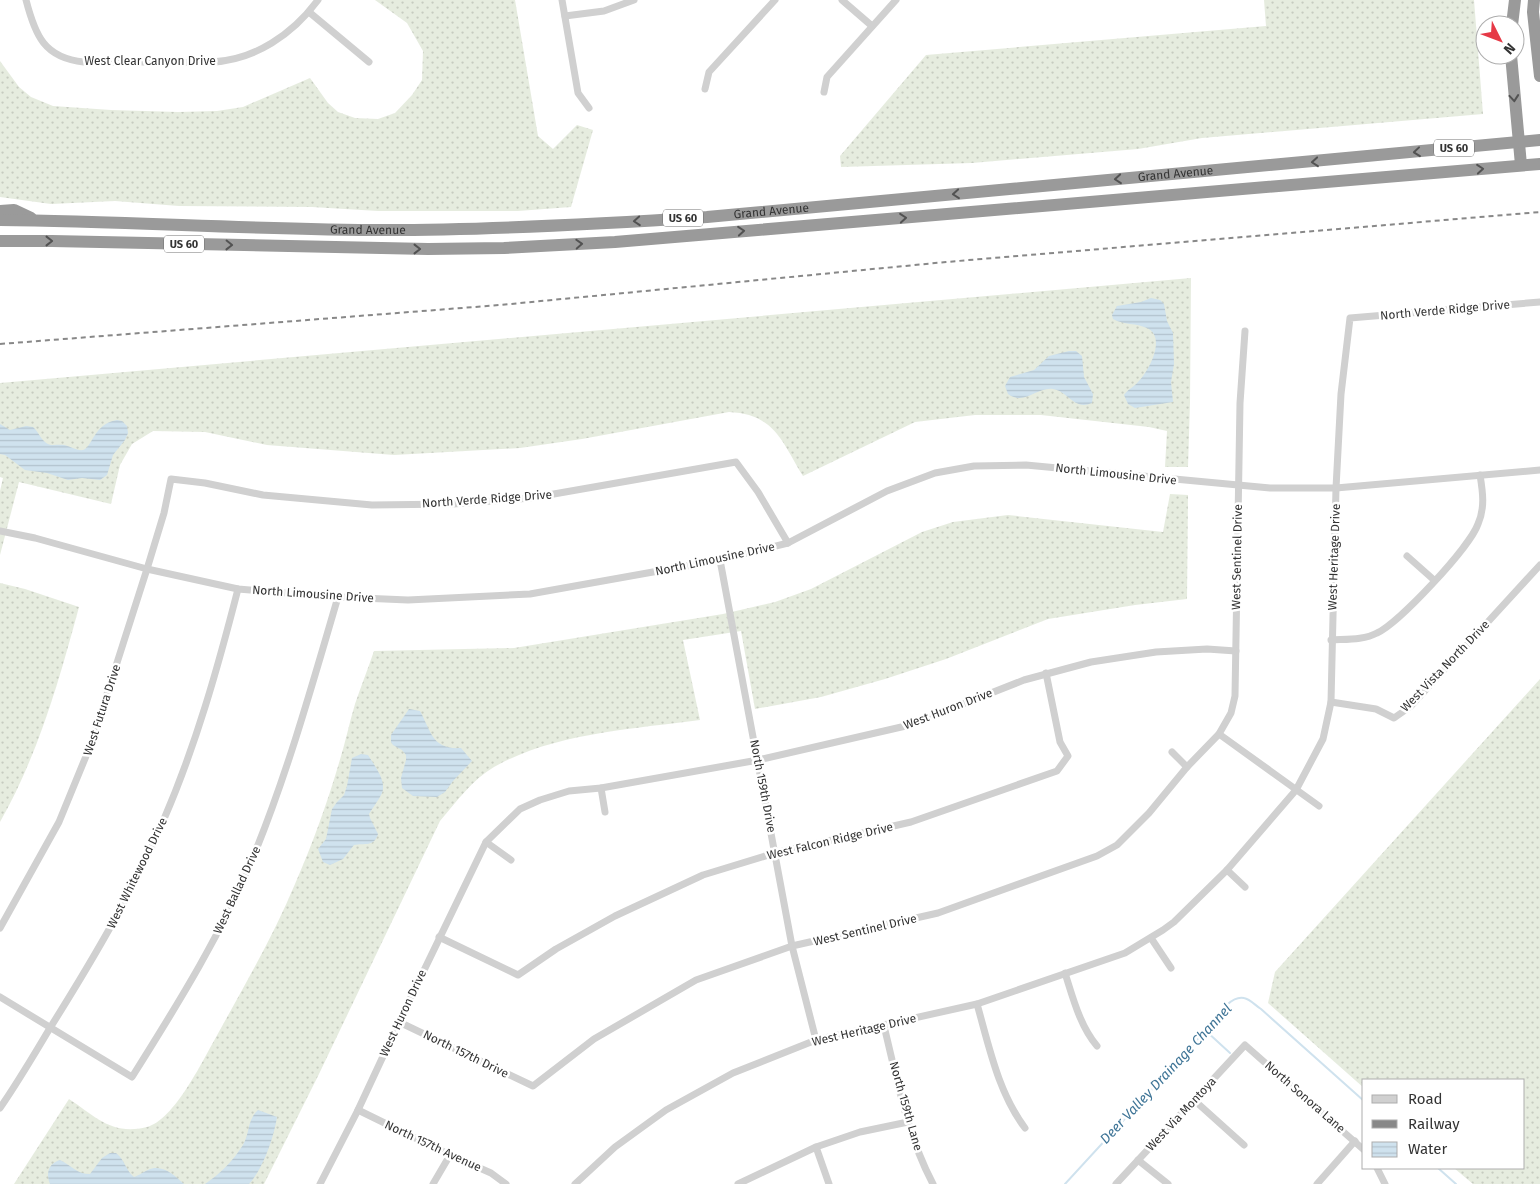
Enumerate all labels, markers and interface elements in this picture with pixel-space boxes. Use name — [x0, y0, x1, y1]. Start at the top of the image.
north arrow — [1475, 15, 1525, 65]
text: N — [1500, 39, 1519, 58]
street label: West Clear Canyon Drive — [84, 54, 216, 68]
one-way arrow — [1508, 95, 1519, 103]
road number: US 60 — [1434, 140, 1474, 156]
one-way arrow — [1413, 146, 1421, 157]
one-way arrow — [1310, 156, 1318, 167]
street label: Grand Avenue — [1137, 163, 1214, 184]
one-way arrow — [1476, 164, 1484, 175]
one-way arrow — [1114, 174, 1122, 185]
one-way arrow — [952, 188, 960, 199]
street label: Grand Avenue — [733, 201, 810, 222]
road number: US 60 — [663, 210, 703, 227]
one-way arrow — [900, 212, 908, 223]
one-way arrow — [633, 216, 641, 227]
street label: Grand Avenue — [330, 222, 406, 237]
one-way arrow — [738, 226, 746, 237]
road number: US 60 — [164, 235, 204, 252]
one-way arrow — [45, 236, 53, 246]
one-way arrow — [576, 239, 584, 249]
one-way arrow — [225, 240, 233, 250]
one-way arrow — [414, 244, 421, 254]
street label: North Verde Ridge Drive — [1380, 297, 1510, 323]
street label: North Limousine Drive — [1055, 461, 1177, 487]
street label: North Verde Ridge Drive — [422, 487, 552, 511]
street label: West Heritage Drive — [1325, 503, 1343, 611]
street label: West Sentinel Drive — [1229, 504, 1245, 610]
street label: North Limousine Drive — [654, 539, 776, 579]
street label: North Limousine Drive — [252, 583, 374, 605]
street label: West Vista North Drive — [1398, 617, 1492, 715]
street label: West Futura Drive — [81, 663, 123, 757]
street label: West Huron Drive — [902, 686, 994, 732]
street label: North 159th Drive — [747, 738, 779, 834]
street label: West Whitewood Drive — [104, 815, 170, 931]
street label: West Falcon Ridge Drive — [766, 820, 894, 862]
street label: West Ballad Drive — [211, 844, 263, 936]
street label: West Sentinel Drive — [812, 911, 918, 949]
street label: West Huron Drive — [377, 967, 429, 1059]
water label: Deer Valley Drainage Channel — [1097, 1000, 1235, 1148]
street label: West Heritage Drive — [810, 1011, 918, 1049]
street label: North 157th Drive — [421, 1027, 511, 1081]
street label: North Sonora Lane — [1262, 1058, 1348, 1136]
street label: North 159th Lane — [887, 1060, 925, 1152]
street label: West Via Montoya — [1143, 1074, 1219, 1154]
legend — [1362, 1079, 1525, 1169]
text: Road — [1408, 1090, 1443, 1108]
text: Railway — [1408, 1115, 1460, 1133]
street label: North 157th Avenue — [382, 1117, 484, 1175]
text: Water — [1408, 1140, 1447, 1158]

